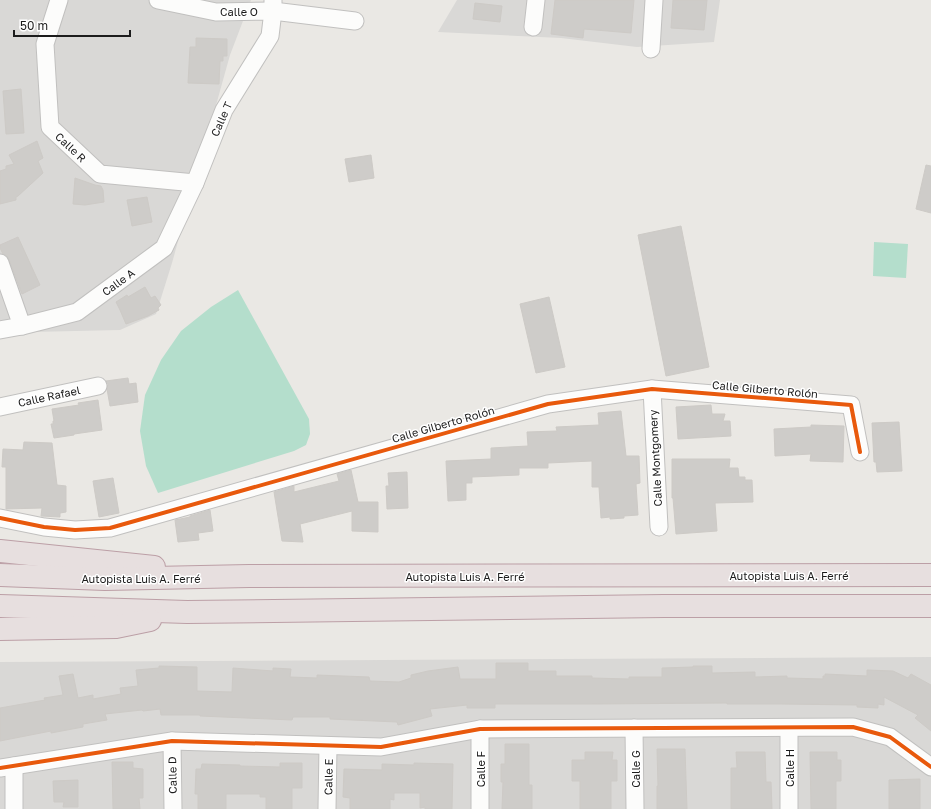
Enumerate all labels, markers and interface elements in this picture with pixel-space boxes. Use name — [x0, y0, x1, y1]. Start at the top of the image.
street label: Calle O — [220, 5, 258, 18]
scale bar — [14, 12, 130, 38]
text: 50 m — [20, 18, 48, 33]
street label: Calle T — [208, 99, 234, 138]
street label: Calle R — [53, 130, 89, 164]
street label: Calle A — [99, 265, 137, 298]
street label: Calle Gilberto Rolón — [712, 378, 818, 400]
street label: Calle Rafael — [17, 383, 82, 409]
street label: Calle Gilberto Rolón — [390, 403, 496, 445]
street label: Calle Montgomery — [646, 409, 664, 507]
street label: Autopista Luis A. Ferré — [729, 569, 849, 582]
street label: Autopista Luis A. Ferré — [405, 570, 525, 583]
street label: Autopista Luis A. Ferré — [81, 572, 201, 585]
street label: Calle H — [783, 749, 796, 787]
street label: Calle F — [474, 750, 487, 787]
street label: Calle G — [629, 750, 642, 788]
street label: Calle D — [165, 756, 179, 794]
street label: Calle E — [321, 758, 335, 795]

